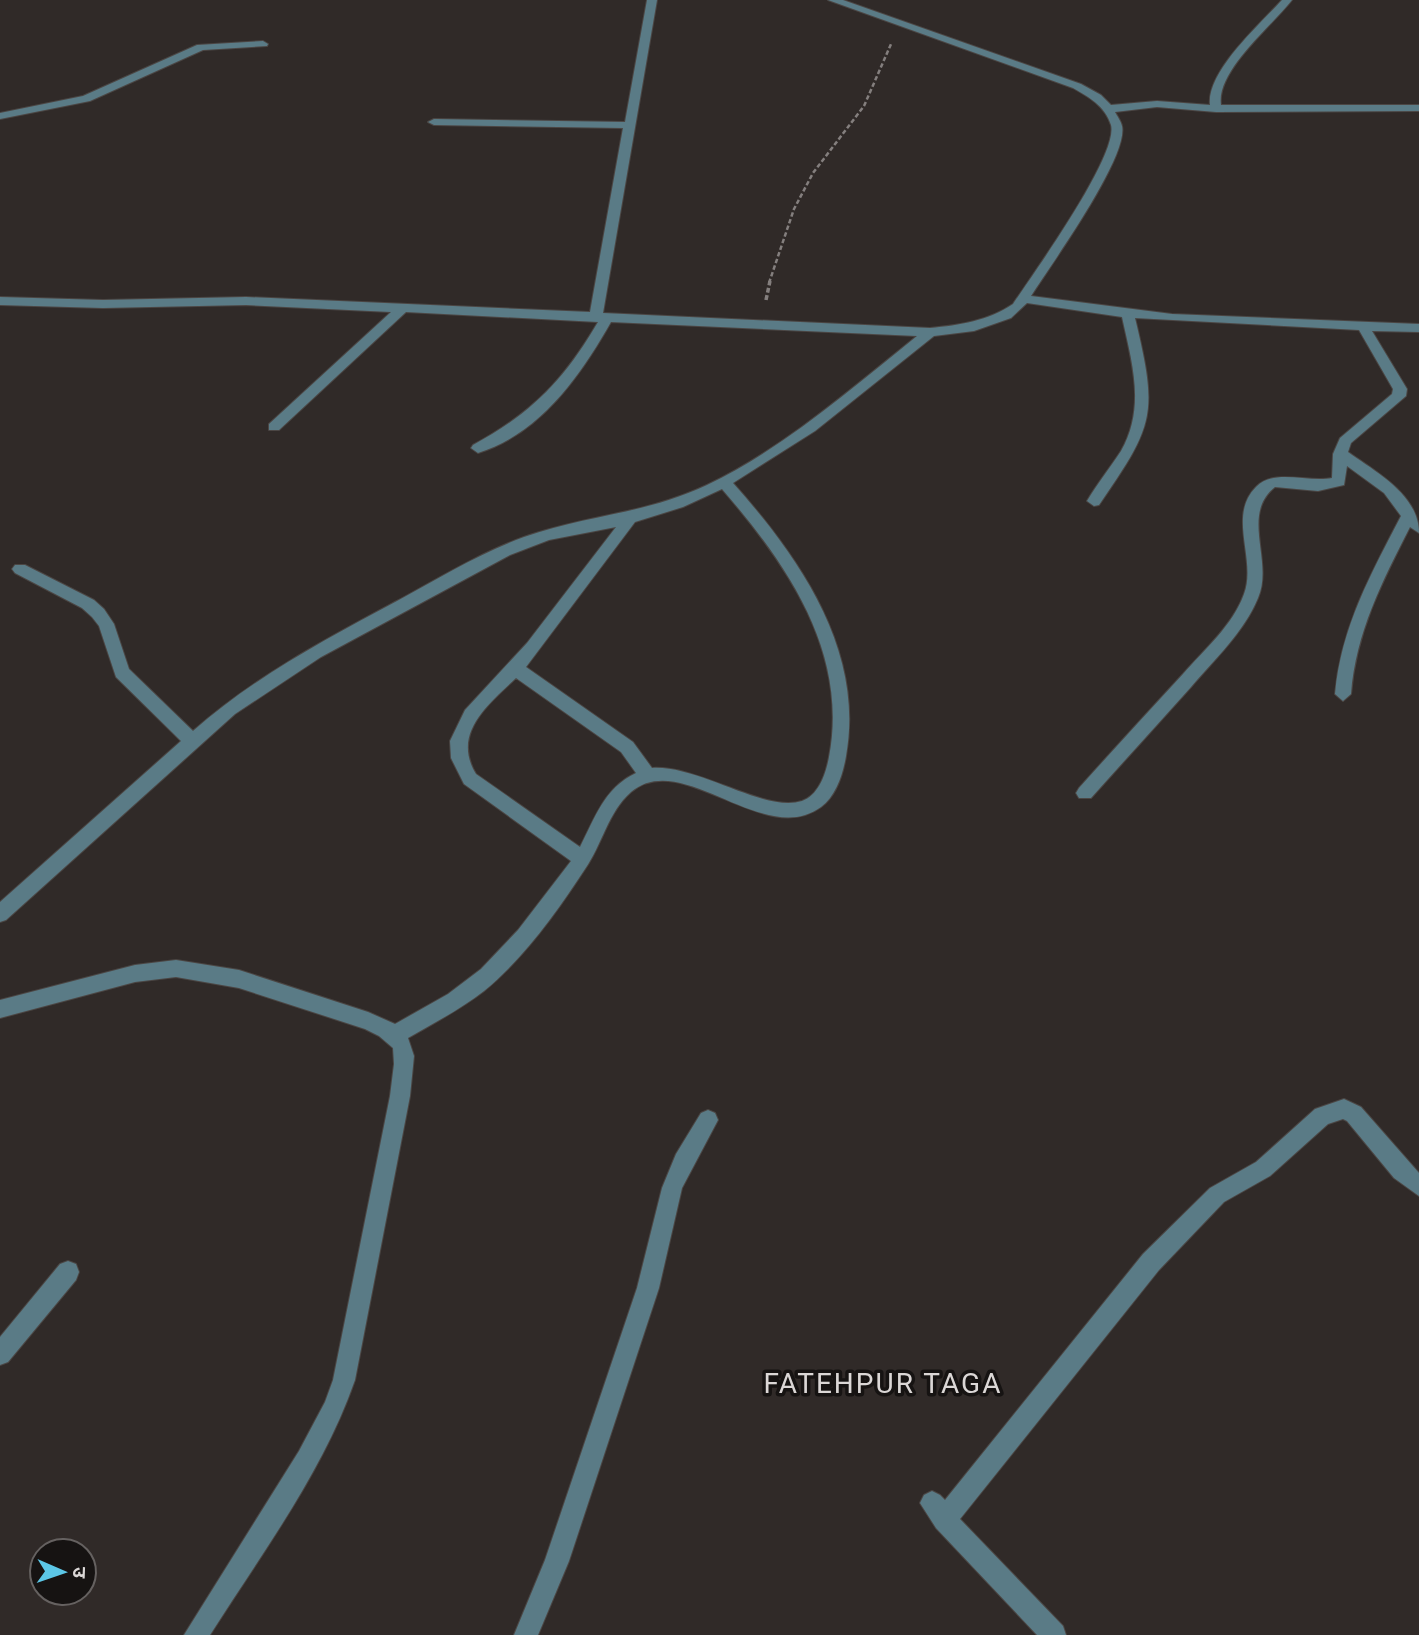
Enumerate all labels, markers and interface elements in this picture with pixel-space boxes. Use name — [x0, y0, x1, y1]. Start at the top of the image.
district label: FATEHPUR TAGA — [764, 1367, 1002, 1400]
north arrow — [28, 1537, 98, 1607]
text: उ — [68, 1567, 91, 1579]

